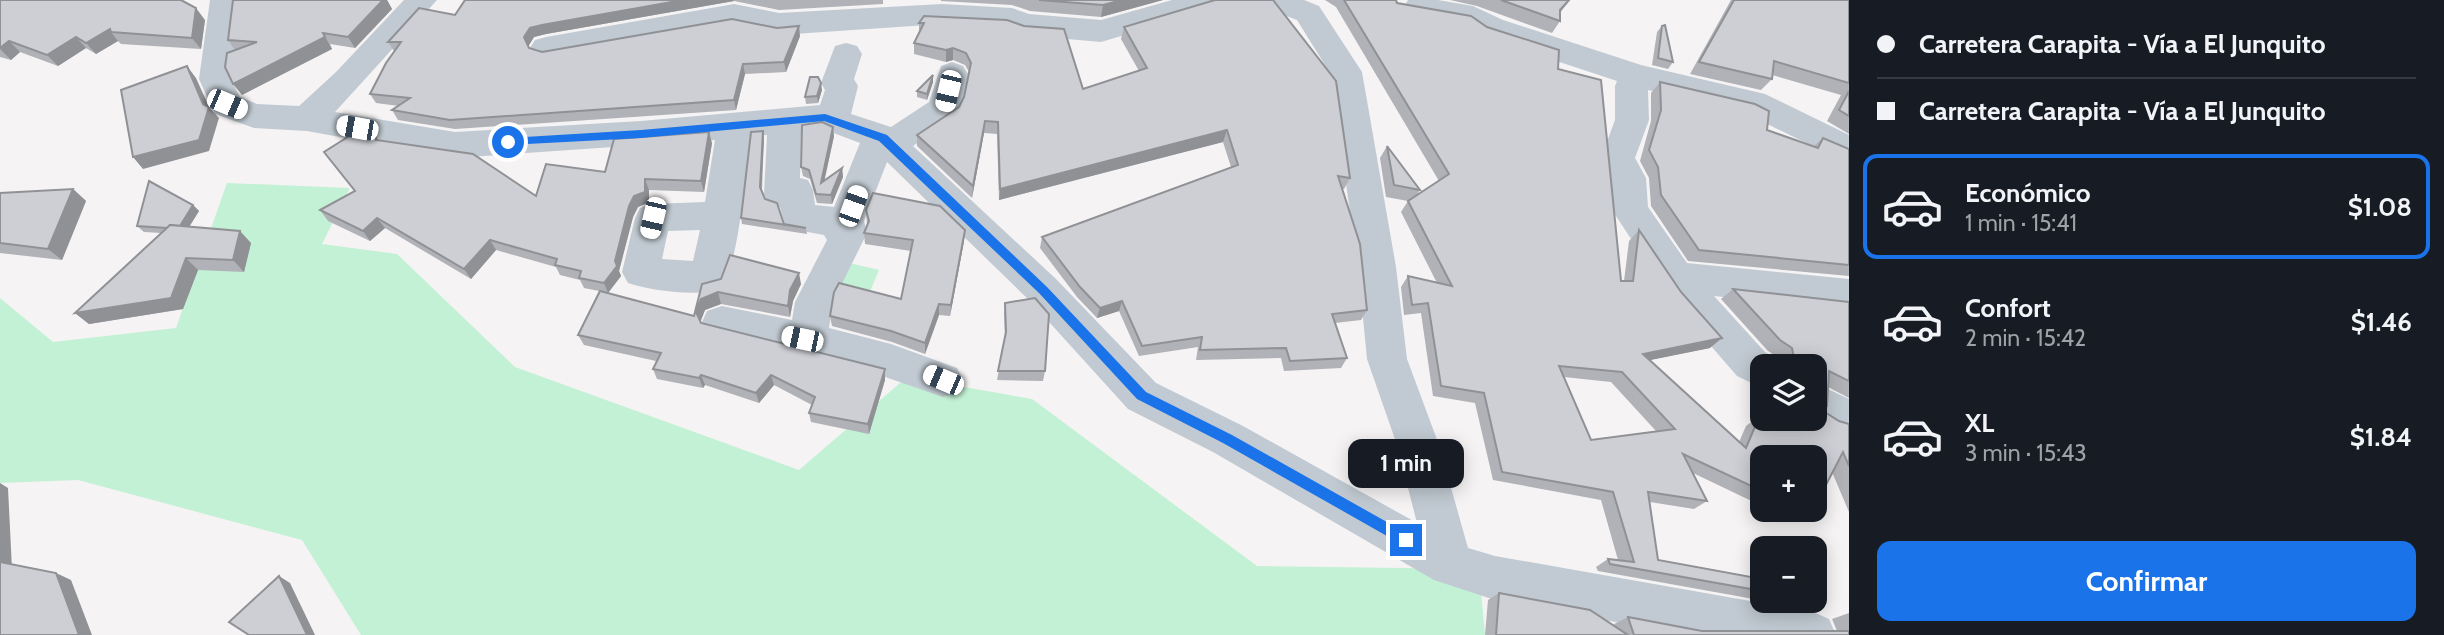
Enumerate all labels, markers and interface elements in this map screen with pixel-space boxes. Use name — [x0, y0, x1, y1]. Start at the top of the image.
text: Carretera Carapita - Vía a El Junquito — [1919, 28, 2326, 60]
car — [934, 68, 963, 114]
car — [204, 86, 251, 122]
text: Carretera Carapita - Vía a El Junquito — [1919, 95, 2326, 127]
car — [335, 114, 380, 142]
route start — [492, 126, 524, 158]
icon: car — [1881, 175, 1944, 238]
text: Económico — [1965, 177, 2091, 209]
car — [836, 183, 871, 229]
text: $1.08 — [2348, 191, 2412, 223]
car — [639, 195, 668, 241]
text: 1 min · 15:41 — [1965, 209, 2077, 237]
icon: car — [1881, 290, 1944, 353]
text: Confort — [1965, 292, 2051, 324]
text: $1.46 — [2351, 306, 2412, 338]
car — [780, 324, 825, 354]
text: 2 min · 15:42 — [1965, 324, 2086, 352]
map controls — [1750, 354, 1827, 613]
button: layers — [1750, 354, 1827, 431]
car — [920, 362, 967, 398]
icon: car — [1881, 405, 1944, 468]
text: XL — [1965, 407, 1994, 439]
text: $1.84 — [2350, 421, 2412, 453]
callout: 1 min — [1348, 438, 1464, 488]
text: 3 min · 15:43 — [1965, 439, 2087, 467]
button: + — [1750, 445, 1827, 522]
text: 1 min — [1380, 449, 1432, 477]
route end — [1390, 524, 1422, 556]
button: − — [1750, 536, 1827, 613]
button: Confirmar — [1877, 541, 2416, 621]

